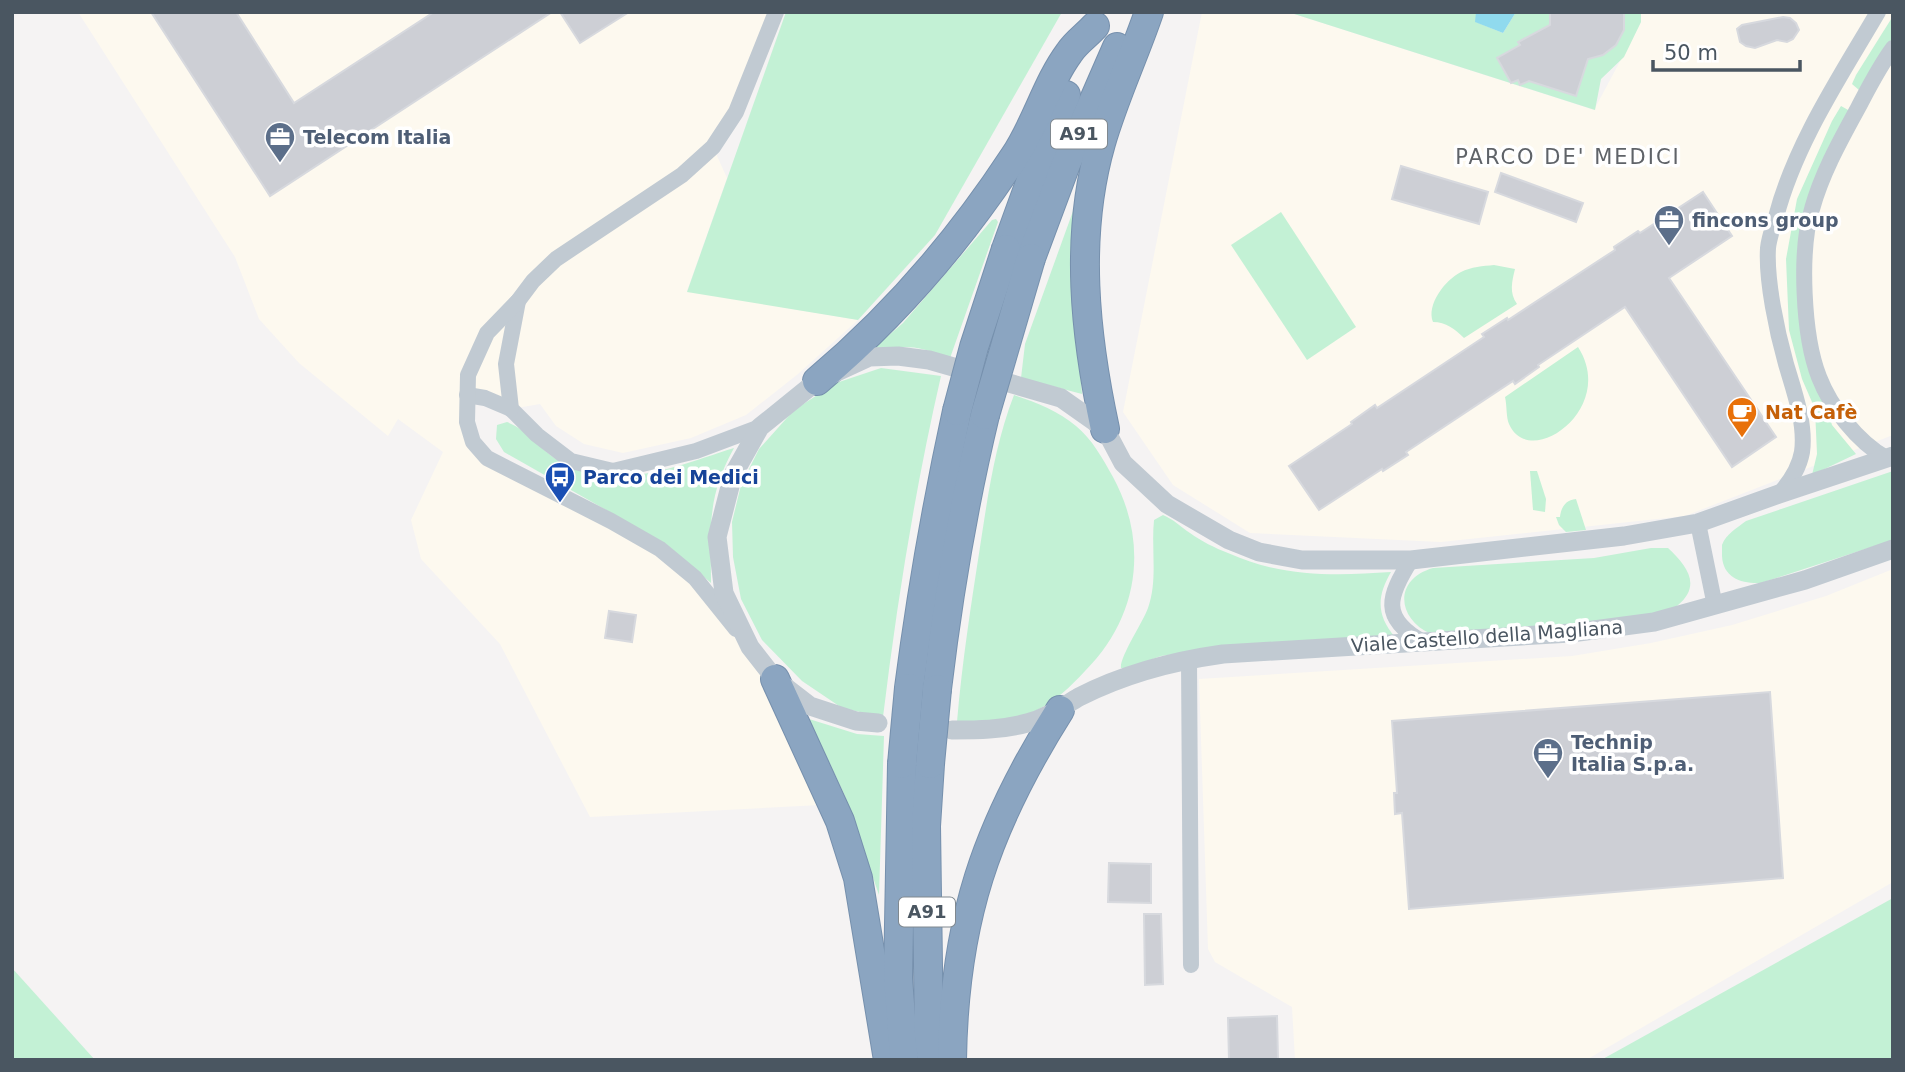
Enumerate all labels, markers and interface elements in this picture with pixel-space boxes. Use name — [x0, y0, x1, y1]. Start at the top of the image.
scale bar — [1653, 28, 1800, 72]
text: 50 m — [1664, 41, 1718, 65]
road number: A91 — [1051, 119, 1107, 148]
office icon: Telecom Italia — [263, 120, 297, 164]
place label: Telecom Italia — [303, 126, 451, 148]
district label: PARCO DE' MEDICI — [1455, 145, 1681, 169]
office icon: fincons group — [1652, 203, 1686, 247]
place label: fincons group — [1692, 209, 1839, 231]
cafe icon: Nat Cafè — [1725, 395, 1759, 439]
place label: Nat Cafè — [1765, 401, 1857, 423]
bus stop icon: Parco dei Medici — [543, 460, 577, 504]
place label: Parco dei Medici — [583, 466, 759, 488]
street label: Viale Castello della Magliana — [1350, 616, 1624, 656]
place label: Technip Italia S.p.a. — [1571, 731, 1694, 775]
office icon: Technip Italia S.p.a. — [1531, 736, 1565, 780]
road number: A91 — [899, 897, 955, 926]

